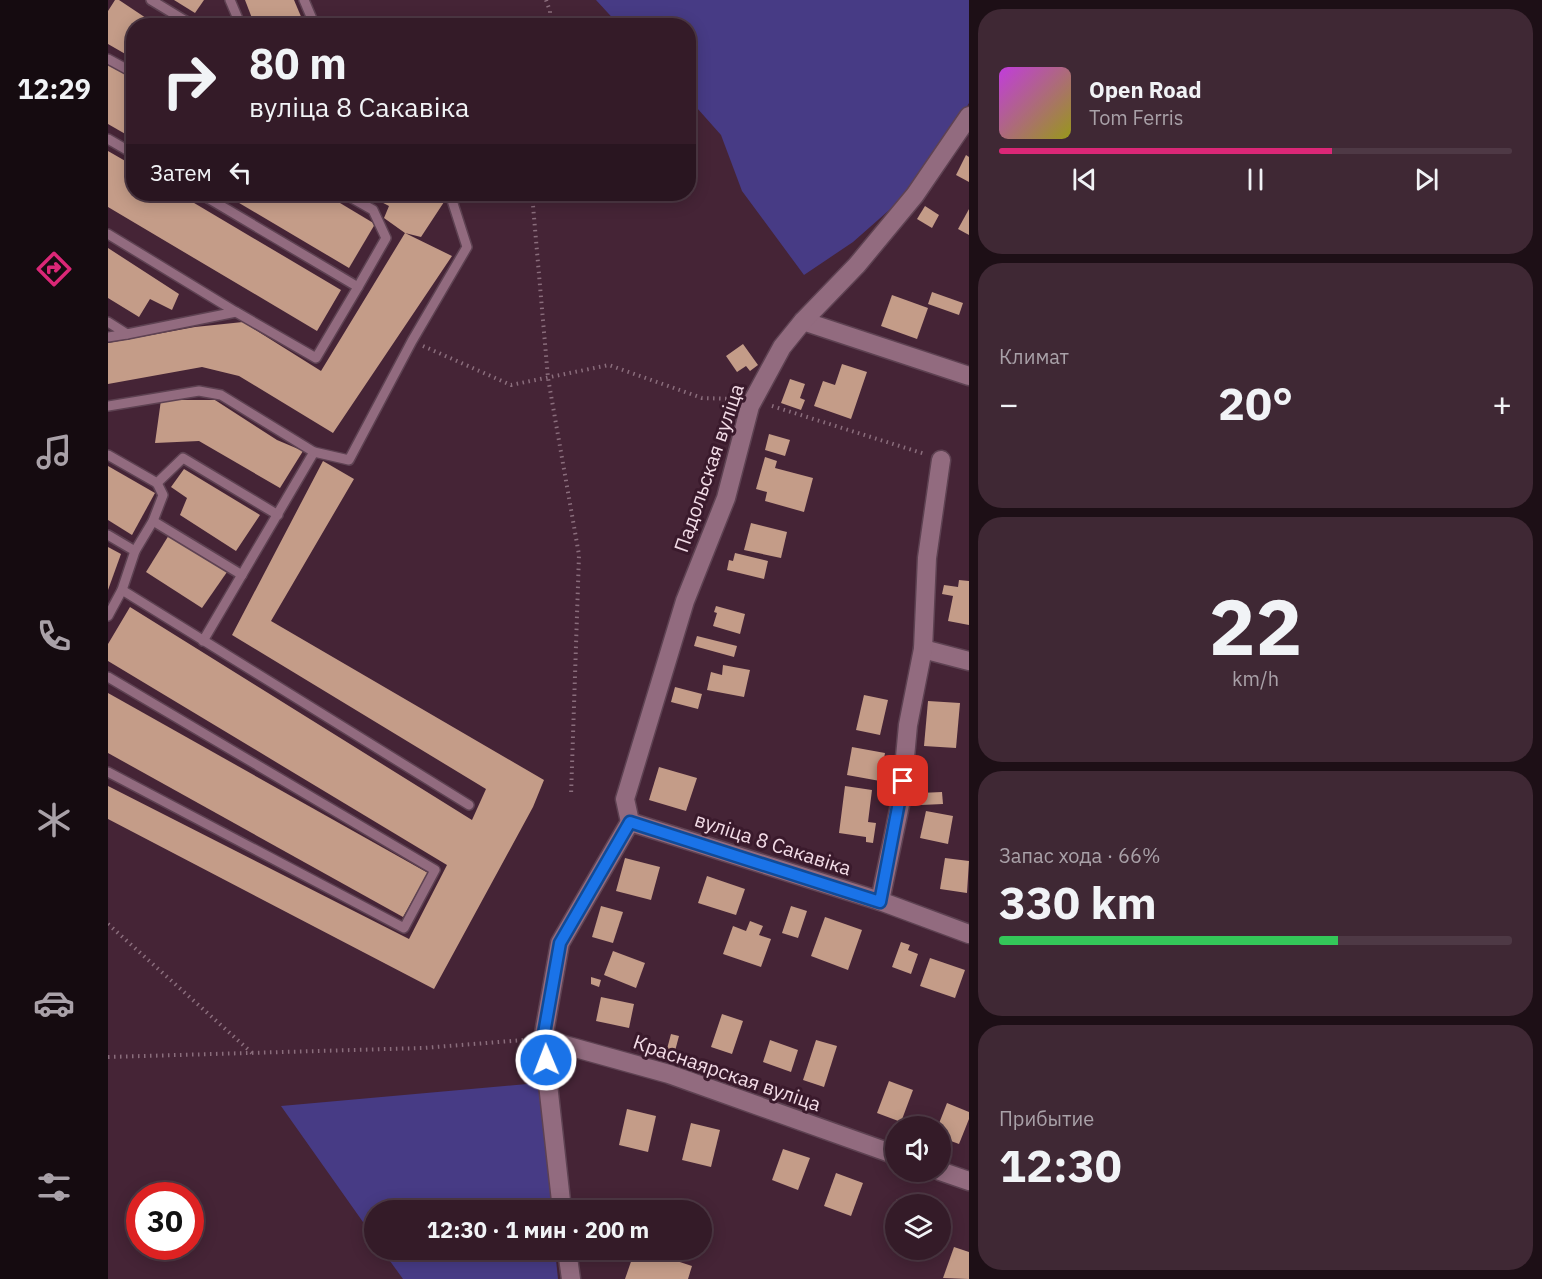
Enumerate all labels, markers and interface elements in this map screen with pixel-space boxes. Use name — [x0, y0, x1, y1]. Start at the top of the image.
text: 80 m — [249, 36, 347, 91]
icon: right — [150, 42, 228, 120]
text: 12:29 — [17, 71, 91, 106]
text: Open Road — [1089, 75, 1202, 104]
text: вуліца 8 Сакавіка — [249, 89, 469, 124]
text: Tom Ferris — [1089, 104, 1184, 131]
icon: left — [224, 156, 257, 189]
text: Затем — [150, 158, 212, 187]
icon: previous — [1068, 163, 1101, 196]
icon: pause — [1239, 163, 1272, 196]
icon: next — [1410, 163, 1443, 196]
icon: directions — [33, 248, 75, 290]
text: Климат — [999, 343, 1069, 370]
text: 20° — [1218, 374, 1293, 432]
street label: Падольская вуліца — [667, 380, 750, 556]
text: − — [999, 382, 1019, 425]
text: + — [1492, 382, 1512, 425]
icon: music — [33, 431, 75, 473]
text: 22 — [1209, 575, 1302, 676]
icon: phone — [33, 615, 75, 657]
text: km/h — [1232, 665, 1279, 692]
pin — [877, 755, 928, 806]
icon: arrive — [886, 764, 919, 797]
icon: climate — [33, 799, 75, 841]
street label: вуліца 8 Сакавіка — [691, 805, 855, 882]
text: Запас хода · 66% — [999, 842, 1161, 869]
text: 330 km — [999, 873, 1157, 931]
icon: car — [33, 982, 75, 1024]
position arrow — [514, 1028, 578, 1092]
street label: Краснаярская вуліца — [630, 1028, 825, 1117]
text: Прибытие — [999, 1105, 1094, 1132]
map controls — [885, 1116, 951, 1260]
button: sound — [885, 1116, 951, 1182]
text: 12:30 — [999, 1136, 1122, 1194]
icon: filters — [33, 1166, 75, 1208]
speed limit sign: 30 — [126, 1182, 204, 1260]
button: layers — [885, 1194, 951, 1260]
text: 12:30 · 1 мин · 200 m — [427, 1215, 649, 1244]

